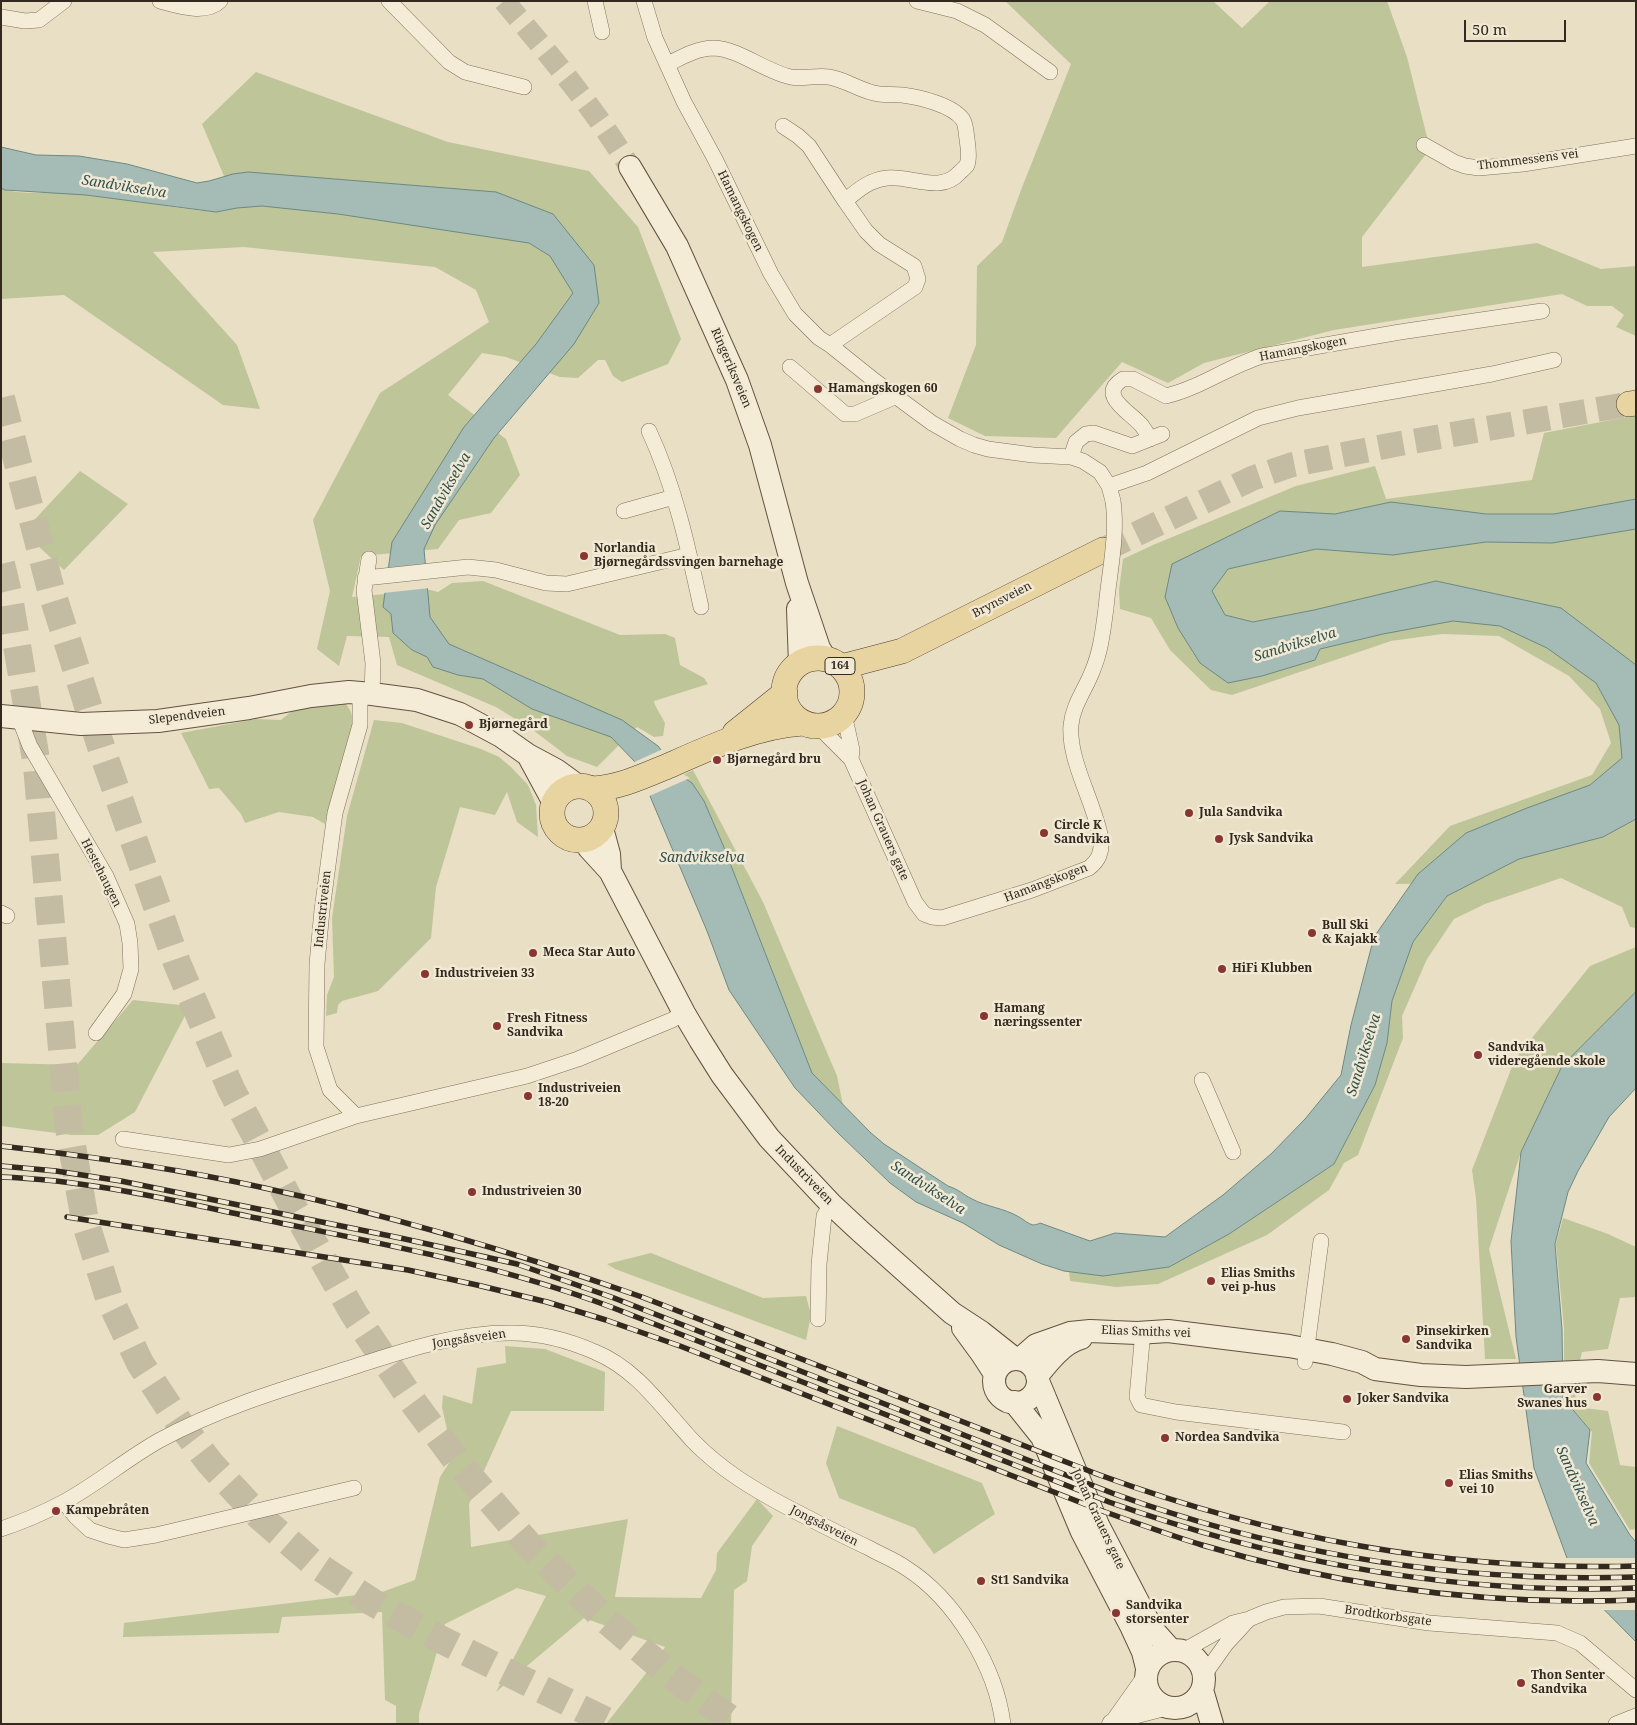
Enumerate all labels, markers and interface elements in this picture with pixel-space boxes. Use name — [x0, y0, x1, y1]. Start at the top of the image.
scale bar — [1467, 10, 1570, 42]
text: 50 m — [1472, 19, 1507, 39]
street label: Thommessens vei — [1477, 147, 1579, 173]
street label: Hamangskogen — [714, 168, 766, 254]
water label: Sandvikselva — [81, 172, 167, 202]
street label: Ringeriksveien — [708, 326, 754, 410]
street label: Hamangskogen — [1258, 334, 1348, 364]
place label: Hamangskogen 60 — [828, 382, 938, 396]
marker: Hamangskogen 60 — [812, 383, 824, 395]
water label: Sandvikselva — [417, 450, 475, 532]
place label: Norlandia Bjørnegårdssvingen barnehage — [594, 542, 783, 570]
marker: Norlandia Bjørnegårdssvingen barnehage — [578, 550, 590, 562]
street label: Brynsveien — [970, 579, 1034, 621]
water label: Sandvikselva — [1252, 625, 1338, 665]
road number: 164 — [825, 658, 855, 674]
street label: Slependveien — [148, 704, 226, 728]
place label: Bjørnegård — [479, 718, 548, 732]
marker: Bjørnegård — [463, 719, 475, 731]
place label: Bjørnegård bru — [727, 753, 821, 767]
marker: Bjørnegård bru — [711, 754, 723, 766]
street label: Johan Grauers gate — [854, 777, 912, 883]
place label: Jula Sandvika — [1199, 806, 1283, 820]
marker: Jula Sandvika — [1183, 807, 1195, 819]
place label: Circle K Sandvika — [1054, 819, 1110, 847]
marker: Circle K Sandvika — [1038, 827, 1050, 839]
place label: Jysk Sandvika — [1229, 832, 1314, 846]
marker: Jysk Sandvika — [1213, 833, 1225, 845]
street label: Hestehaugen — [78, 836, 124, 910]
water label: Sandvikselva — [659, 850, 745, 866]
street label: Hamangskogen — [1002, 860, 1090, 906]
street label: Industriveien — [312, 870, 334, 948]
place label: Bull Ski & Kajakk — [1322, 919, 1377, 947]
marker: Bull Ski & Kajakk — [1306, 927, 1318, 939]
place label: Meca Star Auto — [543, 946, 635, 960]
marker: Meca Star Auto — [527, 947, 539, 959]
place label: HiFi Klubben — [1232, 962, 1312, 976]
marker: HiFi Klubben — [1216, 963, 1228, 975]
place label: Industriveien 33 — [435, 967, 535, 981]
marker: Industriveien 33 — [419, 968, 431, 980]
place label: Hamang næringssenter — [994, 1002, 1082, 1030]
marker: Hamang næringssenter — [978, 1010, 990, 1022]
place label: Fresh Fitness Sandvika — [507, 1012, 587, 1040]
water label: Sandvikselva — [1344, 1012, 1384, 1098]
marker: Fresh Fitness Sandvika — [491, 1020, 503, 1032]
place label: Sandvika videregående skole — [1488, 1041, 1605, 1069]
marker: Sandvika videregående skole — [1472, 1049, 1484, 1061]
place label: Industriveien 18-20 — [538, 1082, 621, 1110]
marker: Industriveien 18-20 — [522, 1090, 534, 1102]
street label: Industriveien — [772, 1142, 836, 1208]
water label: Sandvikselva — [888, 1158, 968, 1218]
place label: Industriveien 30 — [482, 1185, 582, 1199]
marker: Industriveien 30 — [466, 1186, 478, 1198]
place label: Elias Smiths vei p-hus — [1221, 1267, 1295, 1295]
marker: Elias Smiths vei p-hus — [1205, 1275, 1217, 1287]
street label: Elias Smiths vei — [1101, 1323, 1191, 1341]
place label: Pinsekirken Sandvika — [1416, 1325, 1489, 1353]
street label: Jongsåsveien — [431, 1327, 507, 1351]
marker: Pinsekirken Sandvika — [1400, 1333, 1412, 1345]
place label: Garver Swanes hus — [1517, 1383, 1587, 1411]
marker: Garver Swanes hus — [1591, 1391, 1603, 1403]
place label: Joker Sandvika — [1357, 1392, 1449, 1406]
marker: Joker Sandvika — [1341, 1393, 1353, 1405]
place label: Nordea Sandvika — [1175, 1431, 1279, 1445]
marker: Nordea Sandvika — [1159, 1432, 1171, 1444]
water label: Sandvikselva — [1552, 1444, 1602, 1528]
street label: Johan Grauers gate — [1068, 1466, 1128, 1572]
place label: Elias Smiths vei 10 — [1459, 1469, 1533, 1497]
marker: Elias Smiths vei 10 — [1443, 1477, 1455, 1489]
street label: Jongsåsveien — [788, 1503, 860, 1549]
place label: Kampebråten — [66, 1504, 149, 1518]
marker: Kampebråten — [50, 1505, 62, 1517]
place label: St1 Sandvika — [991, 1574, 1069, 1588]
marker: St1 Sandvika — [975, 1575, 987, 1587]
place label: Sandvika storsenter — [1126, 1599, 1189, 1627]
street label: Brodtkorbsgate — [1343, 1603, 1433, 1629]
marker: Sandvika storsenter — [1110, 1607, 1122, 1619]
place label: Thon Senter Sandvika — [1531, 1669, 1605, 1697]
marker: Thon Senter Sandvika — [1515, 1677, 1527, 1689]

